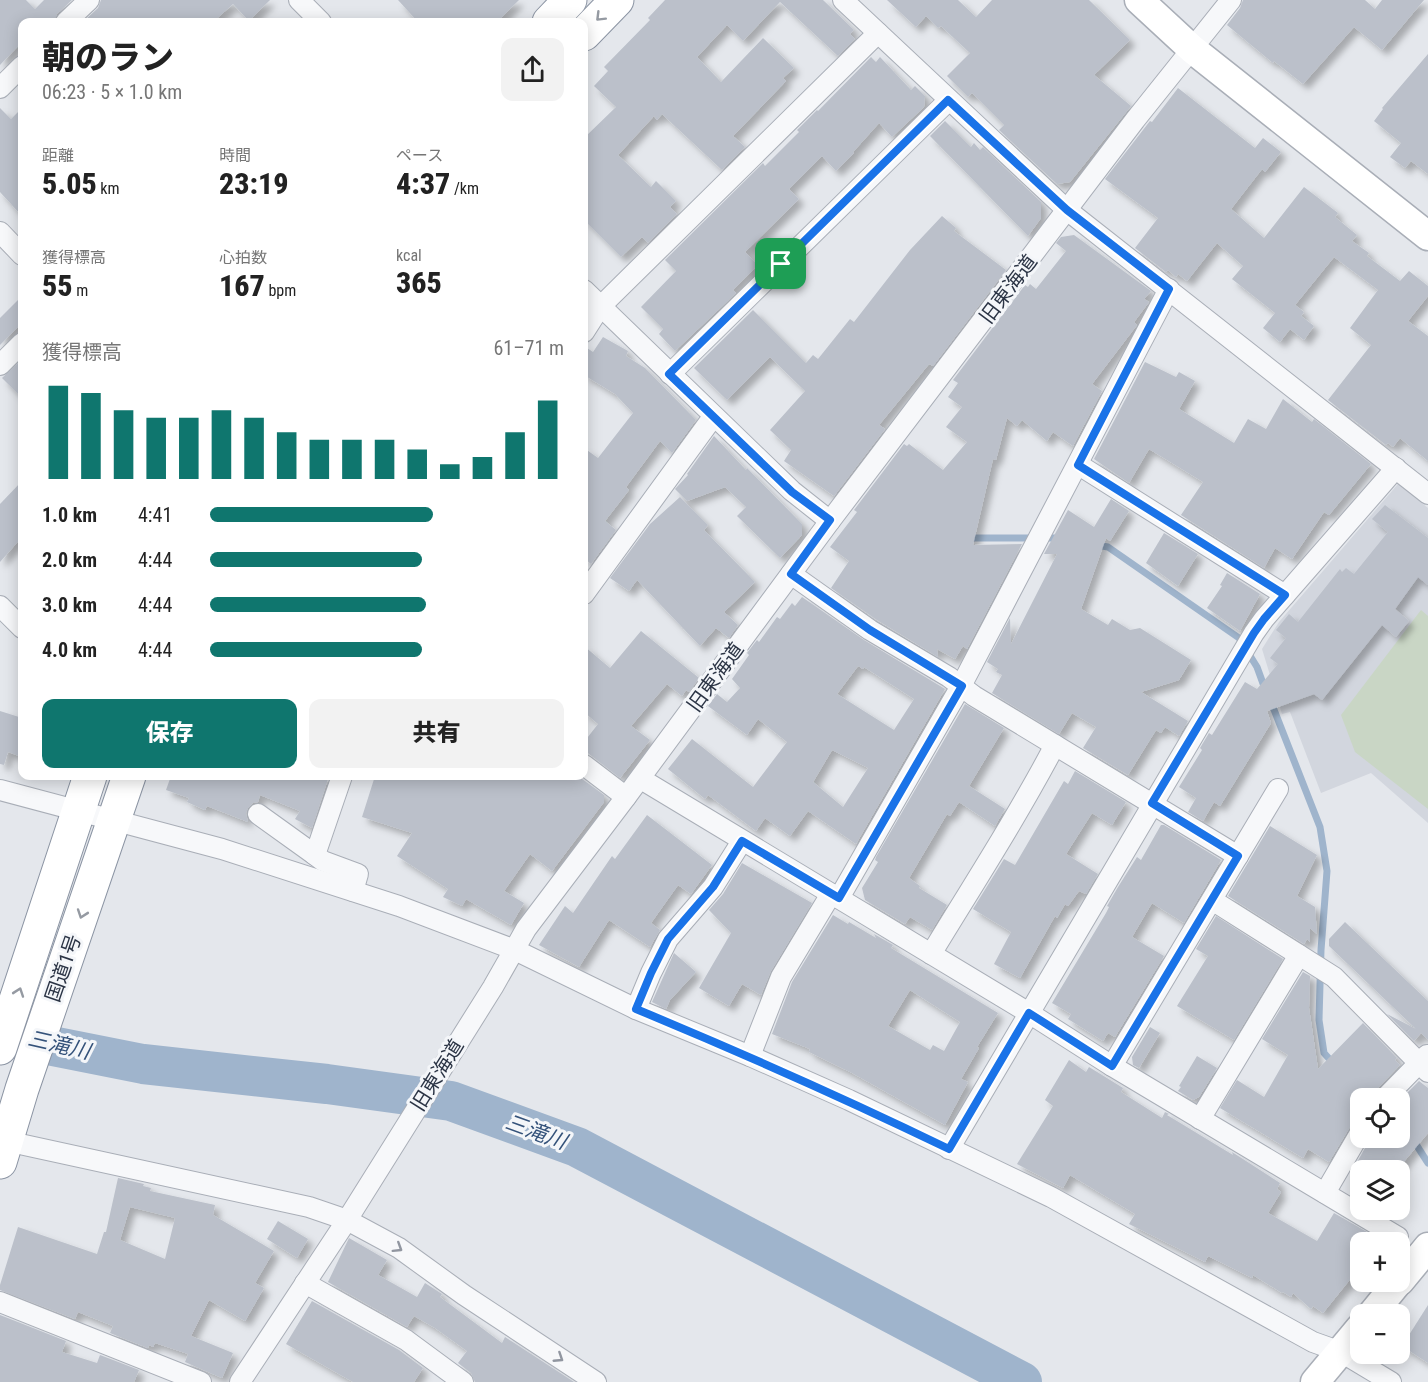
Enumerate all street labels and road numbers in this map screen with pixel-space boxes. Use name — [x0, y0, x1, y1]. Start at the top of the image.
street label: 旧東海道 — [974, 250, 1042, 328]
street label: 旧東海道 — [682, 638, 748, 716]
street label: 国道1号 — [40, 931, 86, 1005]
street label: 旧東海道 — [406, 1035, 468, 1115]

